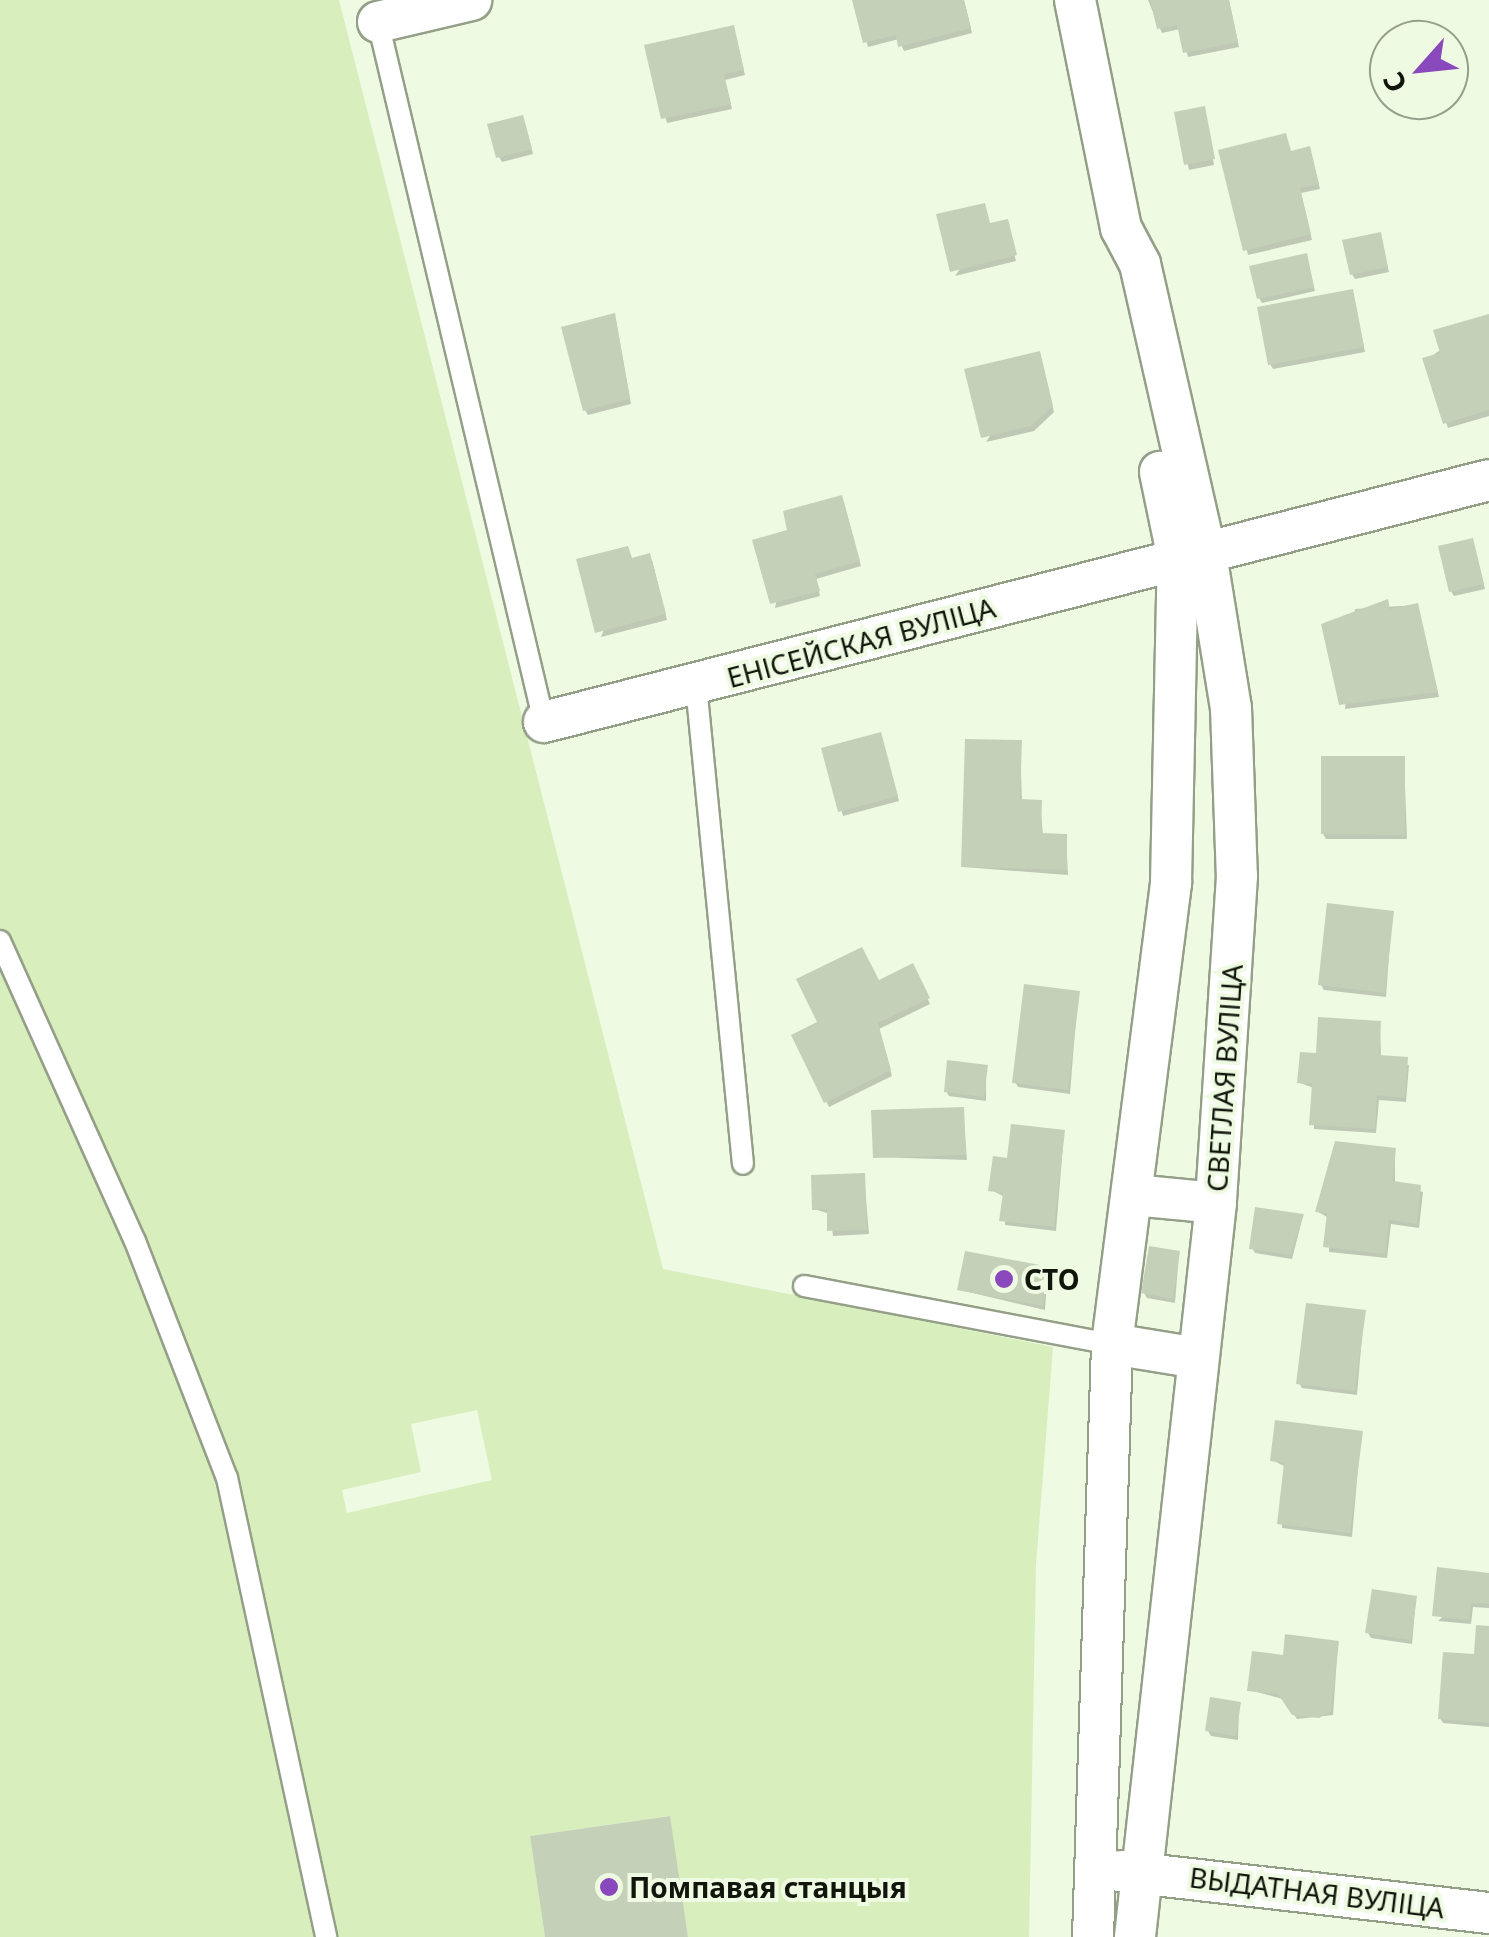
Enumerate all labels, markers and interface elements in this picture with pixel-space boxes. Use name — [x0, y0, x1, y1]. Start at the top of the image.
north arrow — [1369, 20, 1469, 120]
text: С — [1373, 66, 1415, 99]
street label: ЕНІСЕЙСКАЯ ВУЛІЦА — [723, 590, 999, 694]
street label: СВЕТЛАЯ ВУЛІЦА — [1199, 963, 1249, 1193]
place label: СТО — [1024, 1262, 1079, 1296]
marker: СТО — [993, 1268, 1015, 1290]
street label: ВЫДАТНАЯ ВУЛІЦА — [1188, 1860, 1446, 1924]
place label: Помпавая станцыя — [629, 1870, 907, 1904]
marker: Помпавая станцыя — [598, 1876, 620, 1898]

